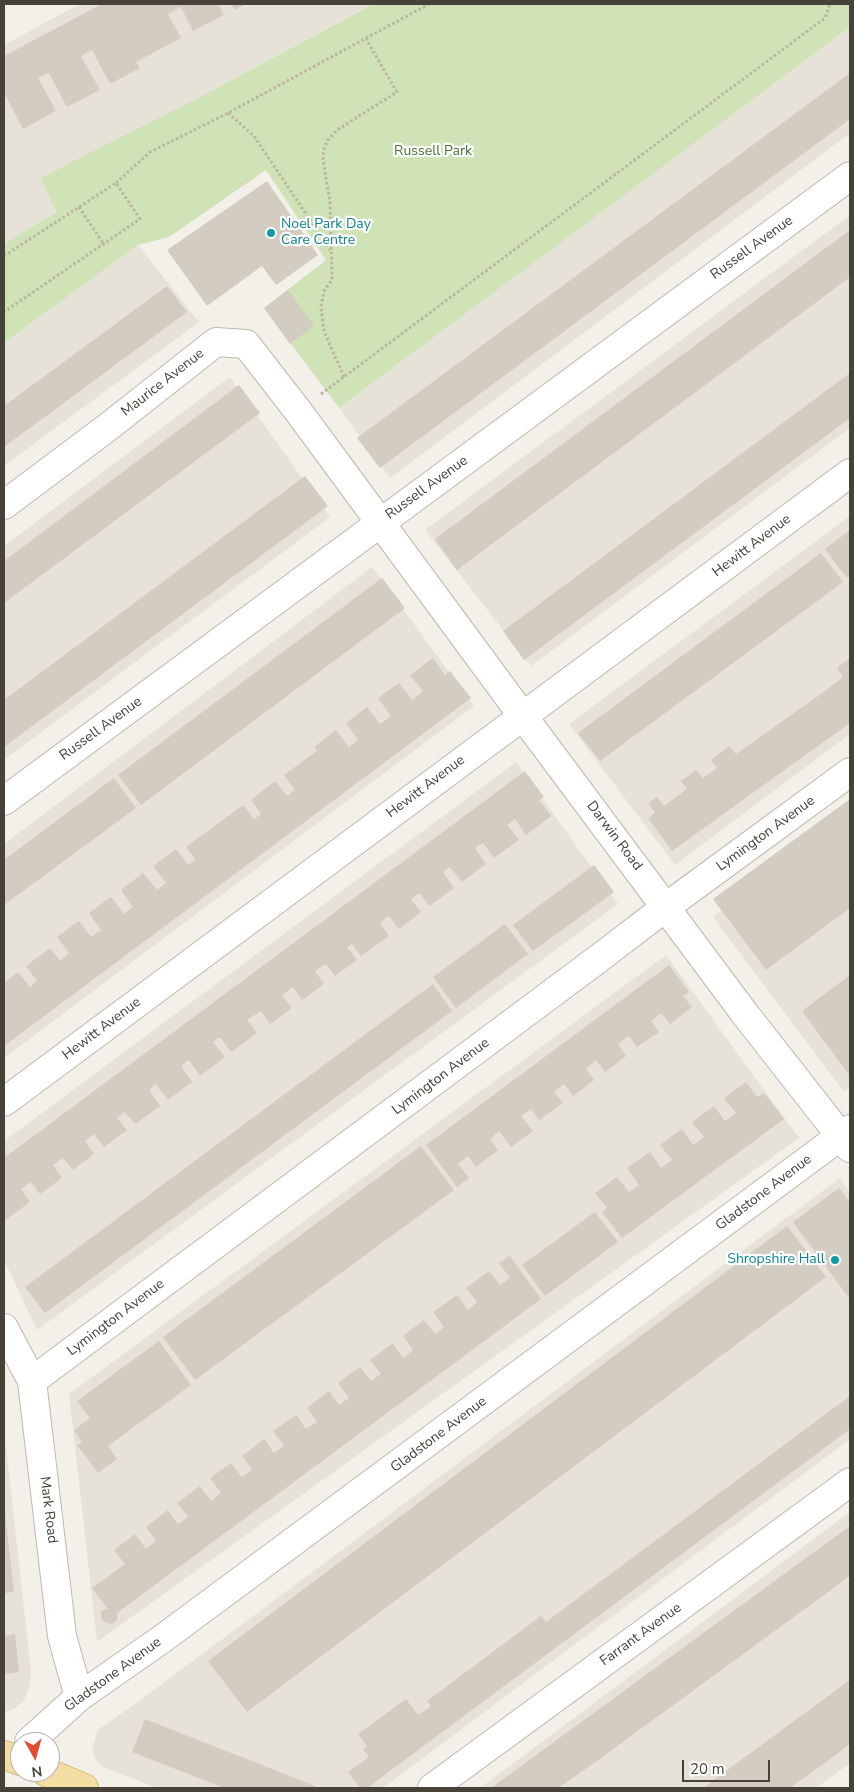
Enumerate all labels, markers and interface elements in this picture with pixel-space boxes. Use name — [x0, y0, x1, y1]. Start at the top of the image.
park label: Russell Park — [394, 144, 472, 160]
street label: Russell Avenue — [708, 213, 796, 283]
place label: Noel Park Day Care Centre — [281, 217, 371, 250]
marker: Noel Park Day Care Centre — [265, 227, 277, 239]
street label: Maurice Avenue — [118, 345, 208, 421]
street label: Russell Avenue — [383, 453, 471, 523]
street label: Hewitt Avenue — [709, 511, 795, 581]
street label: Russell Avenue — [57, 694, 145, 764]
street label: Hewitt Avenue — [383, 752, 469, 822]
street label: Lymington Avenue — [714, 793, 818, 875]
street label: Darwin Road — [583, 798, 645, 874]
street label: Hewitt Avenue — [59, 994, 145, 1064]
street label: Lymington Avenue — [389, 1035, 493, 1119]
street label: Gladstone Avenue — [713, 1151, 815, 1235]
place label: Shropshire Hall — [727, 1252, 825, 1268]
marker: Shropshire Hall — [829, 1254, 841, 1266]
street label: Lymington Avenue — [64, 1276, 168, 1360]
street label: Gladstone Avenue — [388, 1393, 490, 1477]
street label: Mark Road — [36, 1475, 60, 1545]
street label: Farrant Avenue — [597, 1600, 685, 1670]
street label: Gladstone Avenue — [61, 1634, 165, 1716]
north arrow — [10, 1732, 60, 1782]
scale bar — [684, 1750, 772, 1782]
text: 20 m — [690, 1759, 725, 1779]
text: N — [30, 1761, 43, 1781]

